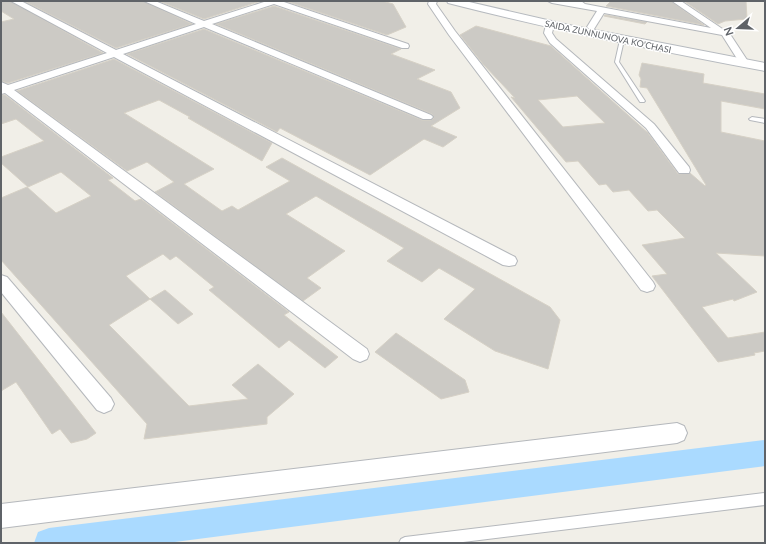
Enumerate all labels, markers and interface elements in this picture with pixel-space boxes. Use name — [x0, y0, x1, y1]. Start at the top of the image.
north arrow — [718, 8, 758, 48]
street label: SAIDA ZUNNUNOVA KO'CHASI — [544, 18, 672, 55]
text: N — [721, 25, 736, 38]

